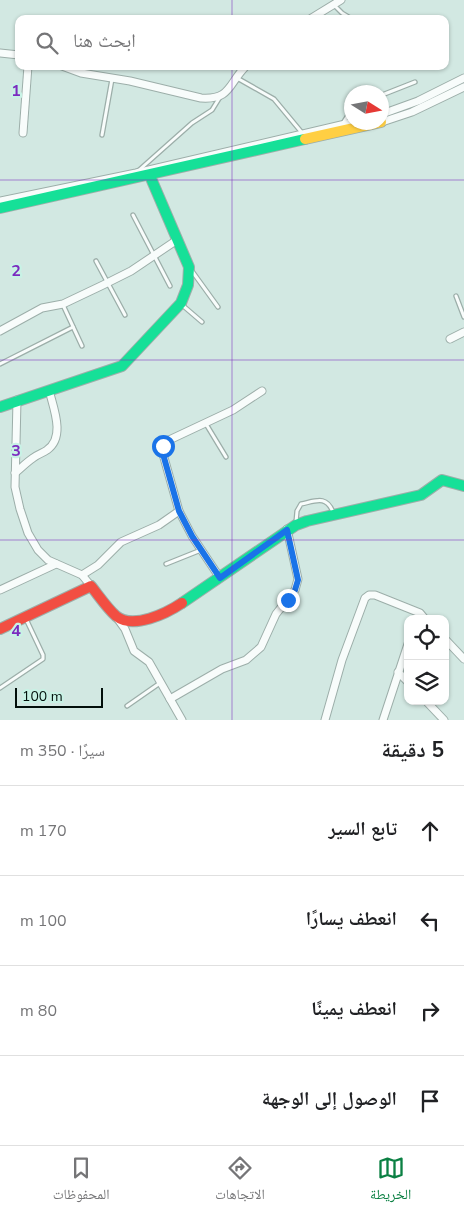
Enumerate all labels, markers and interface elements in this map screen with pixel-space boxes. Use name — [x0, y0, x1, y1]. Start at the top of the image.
search box — [15, 15, 449, 70]
text: ابحث هنا — [73, 28, 136, 54]
icon: search — [33, 29, 61, 57]
text: 1 — [11, 80, 21, 102]
north arrow — [344, 85, 389, 130]
text: 2 — [11, 260, 21, 282]
route start — [152, 435, 175, 458]
text: 3 — [11, 440, 21, 462]
route end — [277, 589, 300, 612]
map controls — [404, 615, 449, 705]
button: locate — [404, 615, 449, 660]
text: 4 — [11, 620, 21, 642]
button: layers — [404, 660, 449, 705]
scale bar — [15, 685, 102, 708]
text: 100 m — [22, 687, 63, 706]
text: 5 دقيقة — [382, 736, 444, 764]
text: سيرًا · 350 m — [20, 740, 105, 762]
text: تابع السير — [328, 816, 397, 842]
icon: ahead — [416, 817, 444, 845]
text: 170 m — [20, 820, 67, 842]
text: انعطف يسارًا — [306, 906, 397, 932]
icon: left — [416, 907, 444, 935]
text: 100 m — [20, 910, 67, 932]
text: انعطف يمينًا — [311, 996, 397, 1022]
icon: right — [416, 997, 444, 1025]
text: 80 m — [20, 1000, 57, 1022]
text: الوصول إلى الوجهة — [262, 1086, 397, 1112]
icon: arrive — [416, 1087, 444, 1115]
tab: المحفوظات — [53, 1154, 110, 1208]
tab: الاتجاهات — [215, 1154, 265, 1208]
tab: الخريطة — [370, 1154, 411, 1208]

